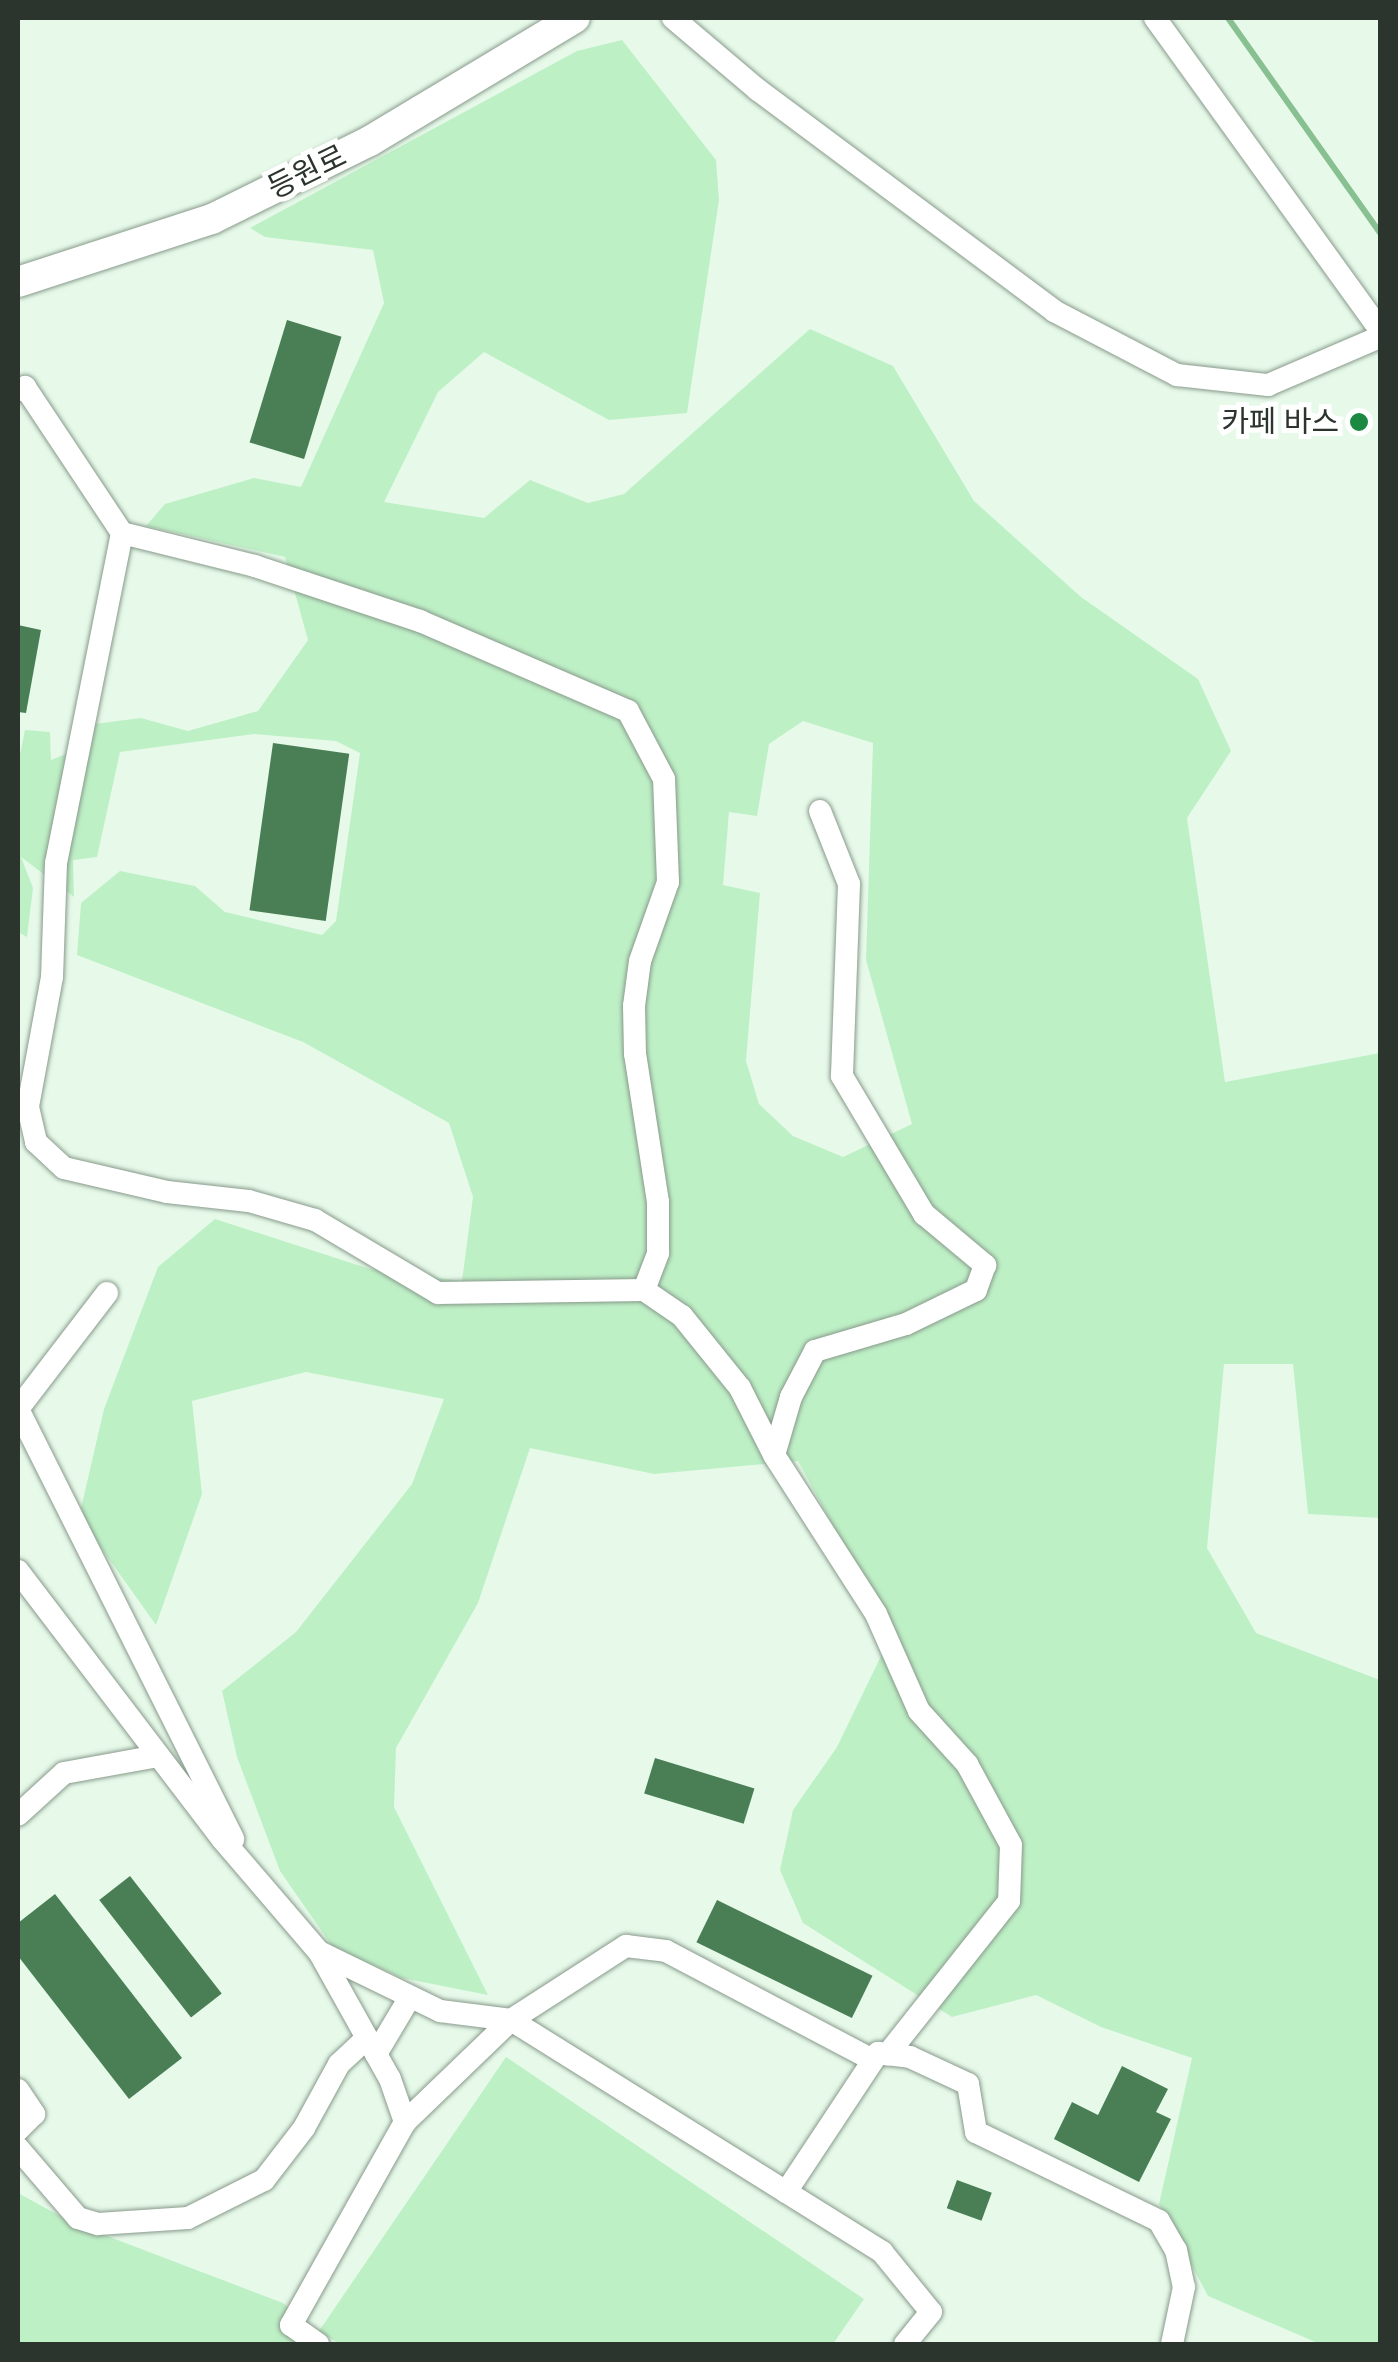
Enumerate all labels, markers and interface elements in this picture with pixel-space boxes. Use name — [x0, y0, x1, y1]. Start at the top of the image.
street label: 등원로 — [262, 138, 352, 206]
place label: 카페 바스 — [1221, 404, 1339, 440]
marker: 카페 바스 — [1348, 411, 1370, 433]

